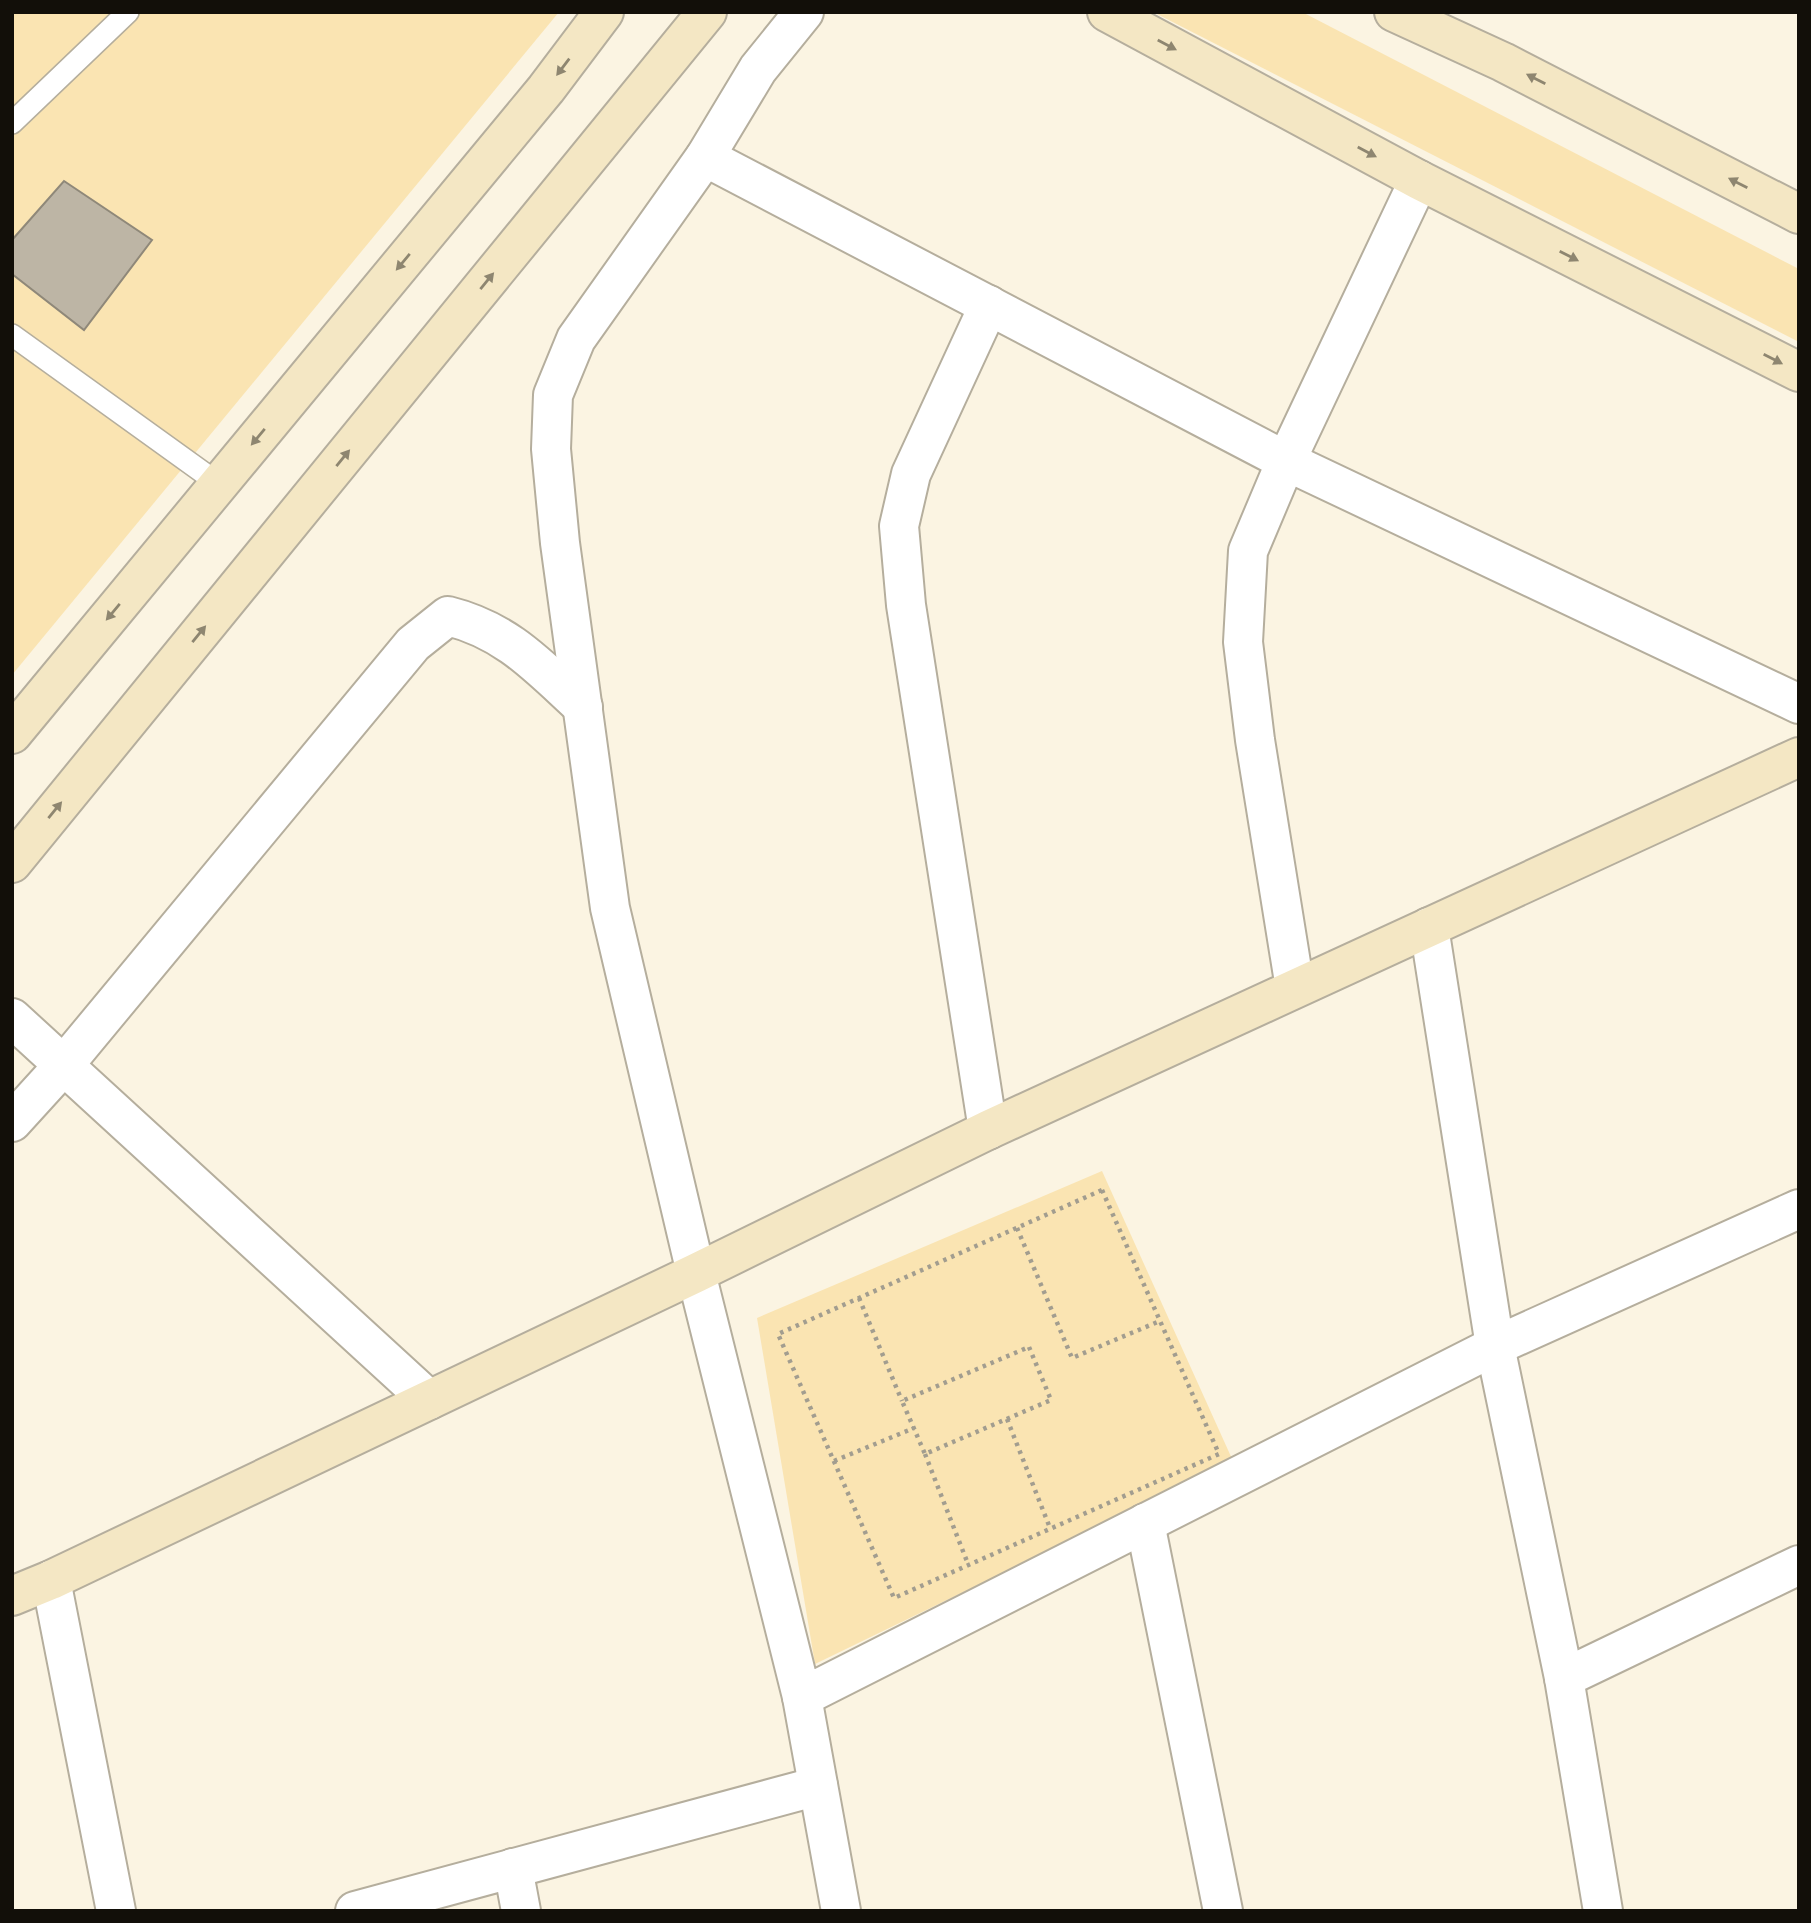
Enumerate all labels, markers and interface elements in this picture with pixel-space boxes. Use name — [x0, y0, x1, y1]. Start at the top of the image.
one-way arrow — [1157, 39, 1177, 50]
one-way arrow — [555, 57, 570, 75]
one-way arrow — [1526, 73, 1546, 84]
one-way arrow — [1357, 147, 1377, 158]
one-way arrow — [1728, 177, 1748, 188]
one-way arrow — [1560, 250, 1580, 262]
one-way arrow — [396, 253, 411, 270]
one-way arrow — [479, 273, 494, 290]
one-way arrow — [1763, 353, 1783, 364]
one-way arrow — [251, 428, 266, 445]
one-way arrow — [336, 449, 351, 467]
one-way arrow — [106, 604, 121, 621]
one-way arrow — [192, 625, 207, 643]
one-way arrow — [48, 801, 63, 819]

